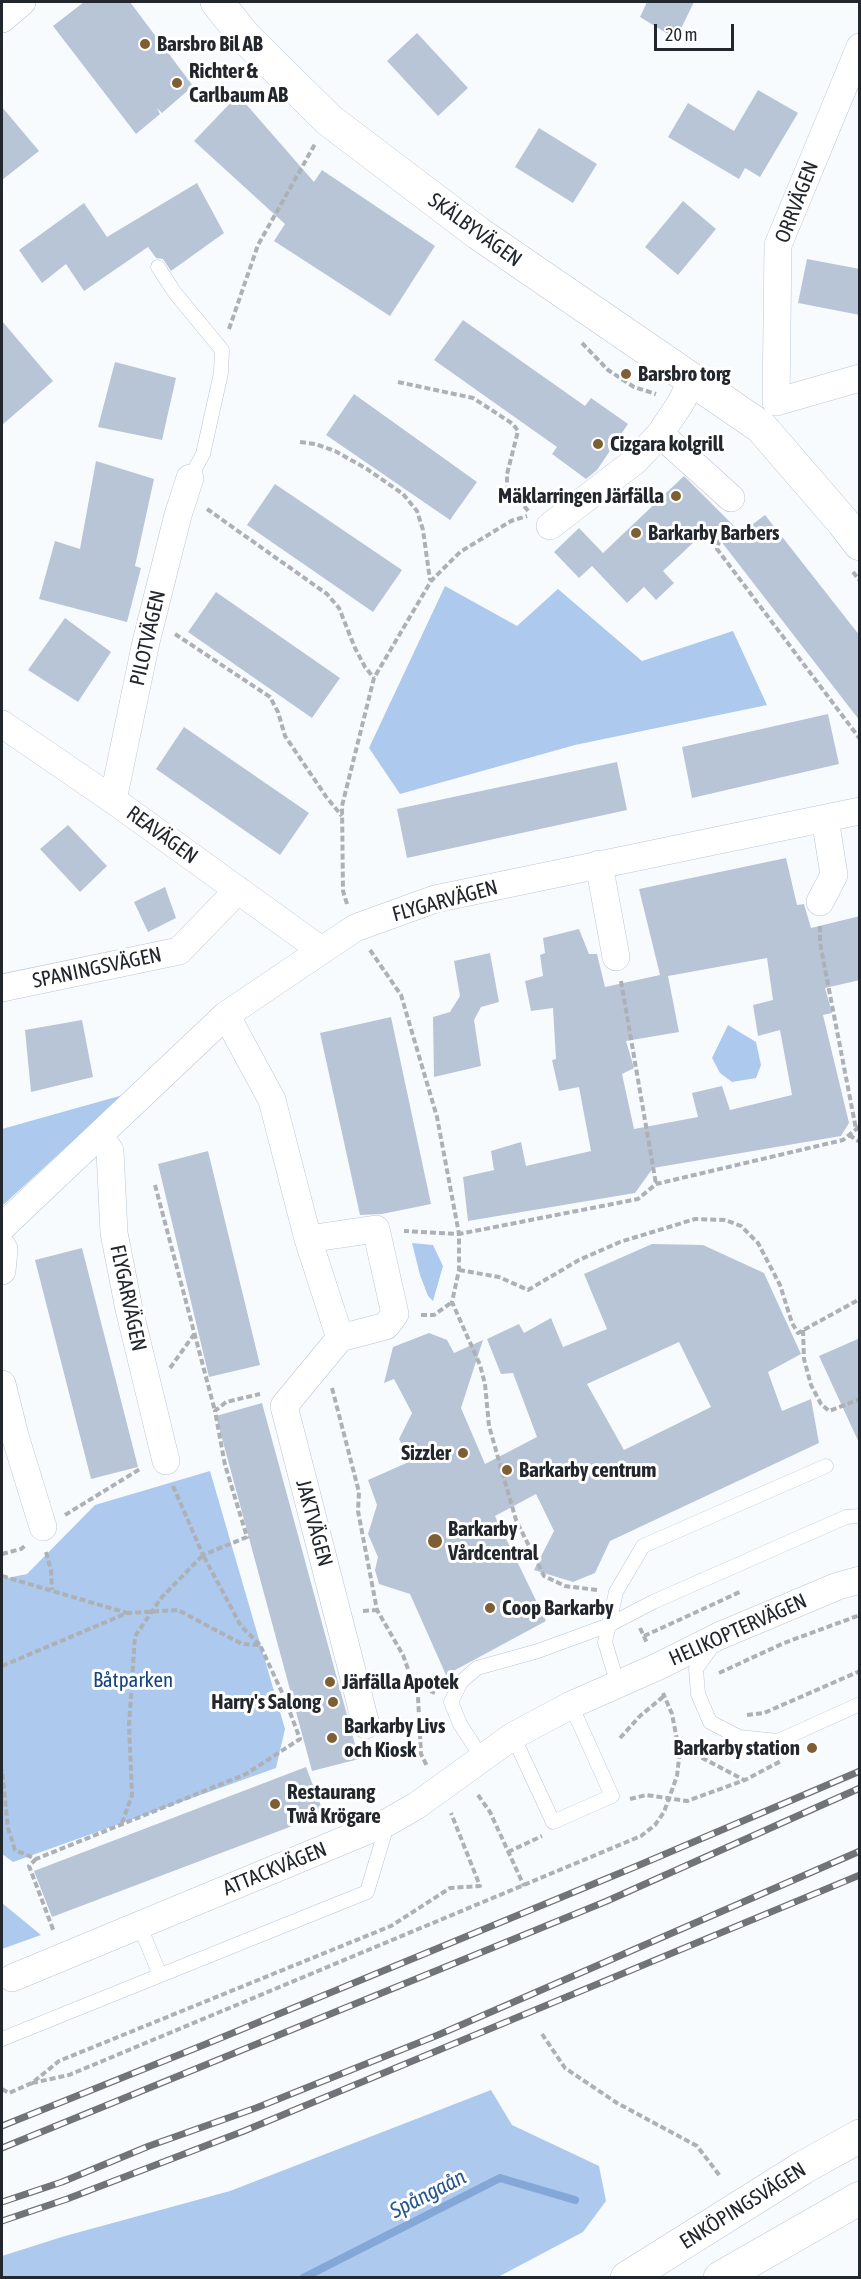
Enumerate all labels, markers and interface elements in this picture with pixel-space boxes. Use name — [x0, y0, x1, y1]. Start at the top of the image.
scale bar — [657, 12, 736, 50]
text: 20 m — [665, 24, 697, 45]
place label: Barsbro Bil AB — [157, 31, 263, 57]
marker: Barsbro Bil AB — [138, 37, 152, 51]
place label: Richter & Carlbaum AB — [189, 58, 288, 108]
marker: Richter & Carlbaum AB — [170, 76, 184, 90]
street label: ORRVÄGEN — [770, 157, 824, 247]
street label: SKÄLBYVÄGEN — [423, 188, 527, 272]
place label: Barsbro torg — [638, 361, 731, 387]
marker: Barsbro torg — [619, 367, 633, 381]
place label: Cizgara kolgrill — [610, 431, 724, 457]
marker: Cizgara kolgrill — [591, 437, 605, 451]
place label: Mäklarringen Järfälla — [498, 483, 664, 509]
marker: Mäklarringen Järfälla — [669, 489, 683, 503]
place label: Barkarby Barbers — [648, 520, 779, 546]
marker: Barkarby Barbers — [629, 526, 643, 540]
street label: PILOTVÄGEN — [125, 588, 171, 688]
street label: REAVÄGEN — [121, 801, 203, 869]
street label: FLYGARVÄGEN — [389, 875, 501, 927]
street label: SPANINGSVÄGEN — [30, 942, 164, 994]
street label: FLYGARVÄGEN — [104, 1242, 152, 1354]
place label: Sizzler — [401, 1440, 451, 1466]
marker: Sizzler — [456, 1446, 470, 1460]
place label: Barkarby centrum — [519, 1457, 656, 1483]
marker: Barkarby centrum — [500, 1463, 514, 1477]
street label: JAKTVÄGEN — [290, 1477, 338, 1569]
place label: Barkarby Vårdcentral — [448, 1516, 538, 1566]
marker: Barkarby Vårdcentral — [426, 1532, 444, 1550]
street label: HELIKOPTERVÄGEN — [665, 1588, 811, 1672]
place label: Coop Barkarby — [502, 1595, 614, 1621]
marker: Coop Barkarby — [483, 1601, 497, 1615]
park label: Båtparken — [93, 1667, 173, 1693]
place label: Järfälla Apotek — [342, 1669, 459, 1695]
marker: Järfälla Apotek — [323, 1675, 337, 1689]
place label: Harry's Salong — [211, 1689, 321, 1715]
marker: Harry's Salong — [326, 1695, 340, 1709]
place label: Barkarby Livs och Kiosk — [344, 1713, 445, 1763]
marker: Barkarby Livs och Kiosk — [325, 1731, 339, 1745]
place label: Barkarby station — [673, 1735, 800, 1761]
marker: Barkarby station — [805, 1741, 819, 1755]
place label: Restaurang Twå Krögare — [287, 1779, 381, 1829]
marker: Restaurang Twå Krögare — [268, 1797, 282, 1811]
street label: ATTACKVÄGEN — [219, 1837, 331, 1901]
street label: ENKÖPINGSVÄGEN — [675, 2157, 811, 2255]
water label: Spångaån — [386, 2164, 470, 2224]

